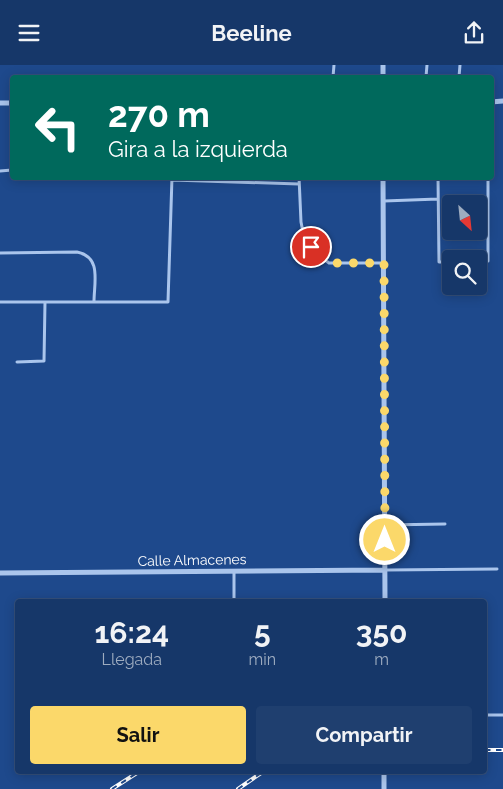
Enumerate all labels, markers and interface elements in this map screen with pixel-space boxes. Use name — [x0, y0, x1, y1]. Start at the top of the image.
icon: menu — [15, 19, 43, 47]
icon: share — [460, 19, 488, 47]
text: Beeline — [211, 20, 292, 46]
text: 270 m — [108, 94, 210, 135]
icon: left — [25, 95, 90, 160]
text: Gira a la izquierda — [108, 136, 288, 162]
north arrow — [442, 195, 488, 240]
map controls — [442, 195, 487, 295]
pin — [290, 226, 332, 268]
icon: arrive — [297, 233, 325, 261]
button: search — [442, 250, 487, 295]
position arrow — [358, 513, 410, 565]
street label: Calle Almacenes — [137, 551, 247, 569]
text: 16:24 — [95, 615, 169, 650]
text: 5 — [254, 615, 271, 650]
text: 350 — [356, 615, 407, 650]
text: Llegada — [102, 650, 162, 669]
text: min — [249, 650, 276, 669]
text: m — [374, 650, 389, 669]
button: Salir — [30, 706, 246, 764]
button: Compartir — [256, 706, 472, 764]

